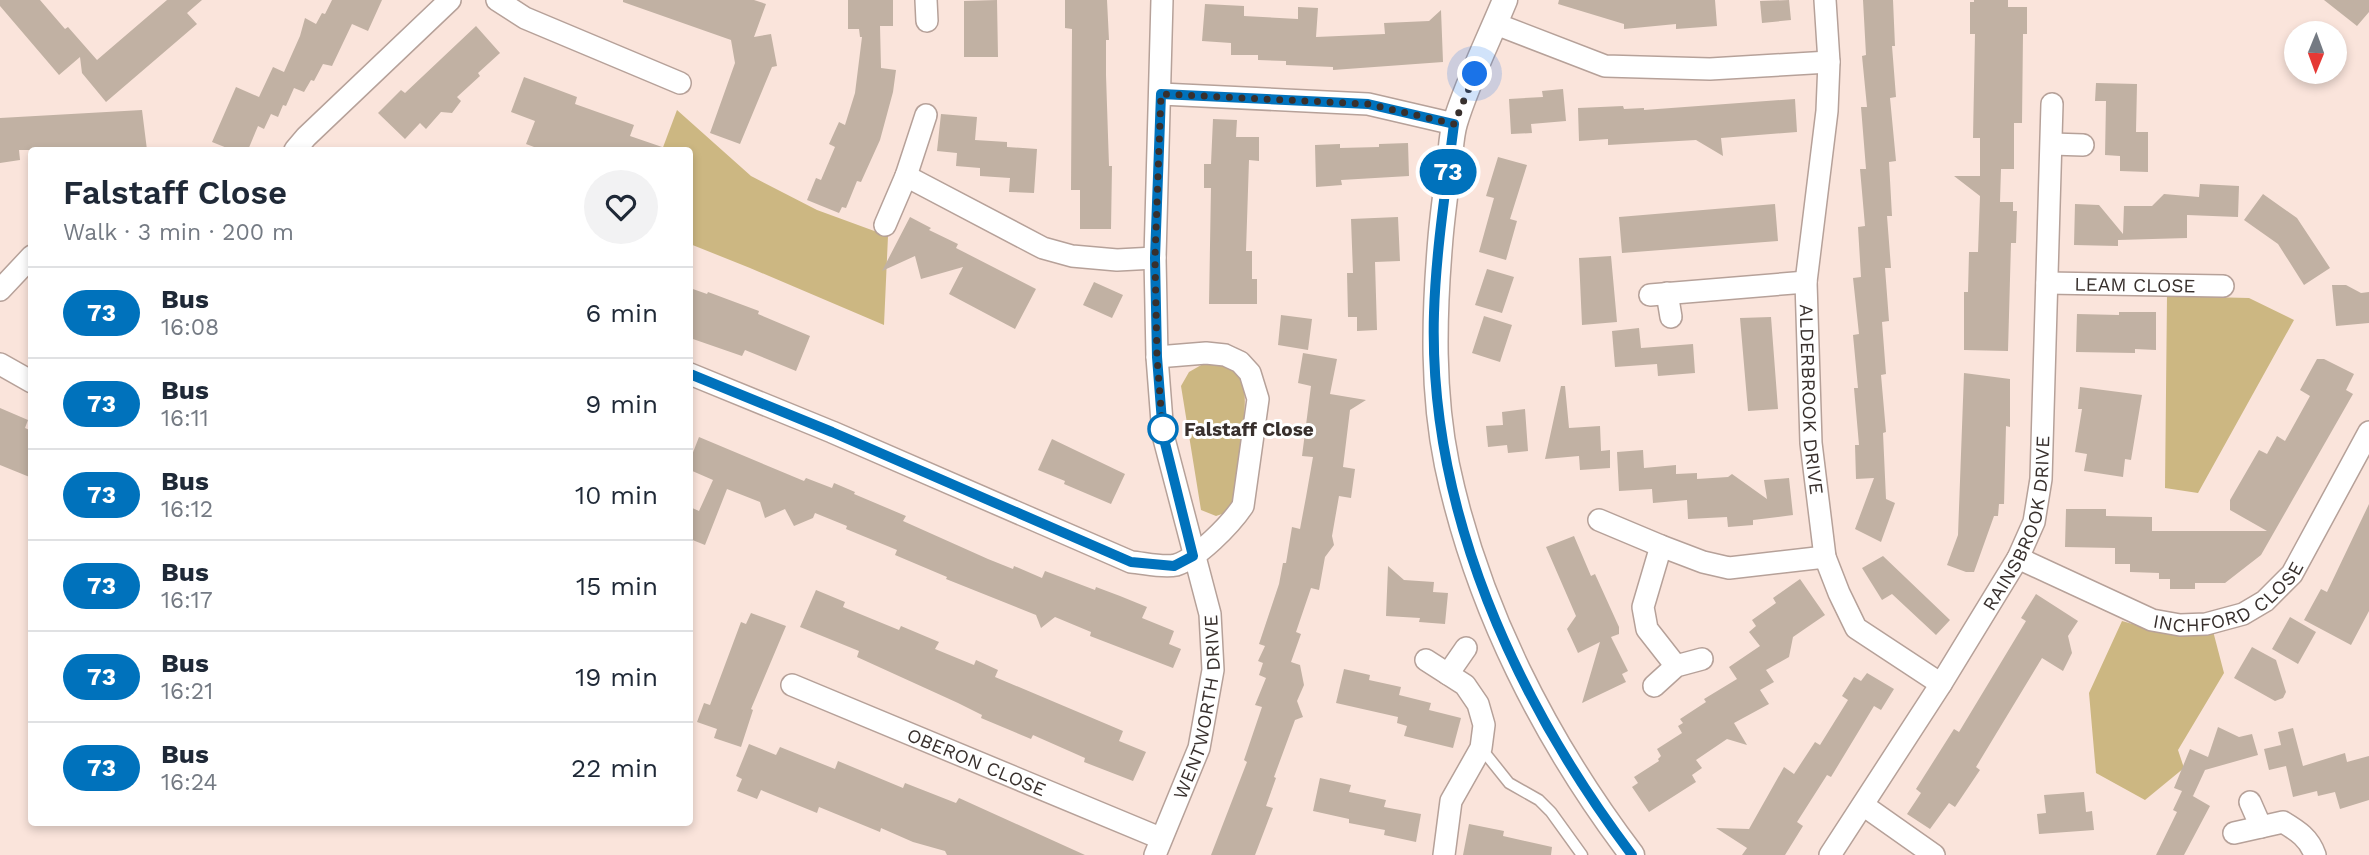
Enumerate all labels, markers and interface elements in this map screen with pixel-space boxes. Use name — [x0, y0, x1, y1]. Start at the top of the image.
north arrow — [2284, 21, 2347, 84]
map controls — [2284, 21, 2347, 84]
your location — [1457, 56, 1492, 91]
line badge: 73 — [1416, 149, 1480, 195]
text: 73 — [1434, 158, 1462, 186]
button: heart — [584, 170, 658, 244]
text: Falstaff Close — [63, 173, 287, 212]
text: Walk · 3 min · 200 m — [63, 219, 294, 246]
street label: LEAM CLOSE — [2074, 272, 2196, 297]
text: Bus — [161, 284, 209, 314]
text: 6 min — [586, 298, 658, 328]
text: 73 — [87, 299, 116, 327]
street label: ALDERBROOK DRIVE — [1795, 304, 1829, 496]
text: 16:08 — [161, 314, 219, 341]
text: Bus — [161, 375, 209, 405]
text: 9 min — [585, 389, 658, 419]
text: 73 — [87, 390, 116, 418]
text: 16:11 — [161, 405, 209, 432]
marker: Falstaff Close — [1148, 414, 1178, 444]
place label: Falstaff Close — [1184, 418, 1314, 441]
street label: RAINSBROOK DRIVE — [1977, 435, 2054, 615]
text: Bus — [161, 466, 209, 496]
text: 10 min — [575, 480, 658, 510]
text: 73 — [87, 481, 116, 509]
text: 16:12 — [161, 496, 213, 523]
text: Bus — [161, 557, 209, 587]
street label: INCHFORD CLOSE — [2152, 557, 2308, 637]
text: 15 min — [576, 571, 658, 601]
text: 73 — [87, 572, 116, 600]
text: 16:17 — [161, 587, 213, 614]
street label: WENTWORTH DRIVE — [1168, 614, 1225, 802]
text: Bus — [161, 648, 209, 678]
text: 19 min — [575, 662, 658, 692]
text: 73 — [87, 663, 116, 691]
text: 16:21 — [161, 678, 213, 705]
street label: OBERON CLOSE — [904, 723, 1050, 801]
text: Bus — [161, 739, 209, 769]
text: 22 min — [571, 753, 658, 783]
text: 73 — [87, 754, 116, 782]
text: 16:24 — [161, 769, 218, 796]

